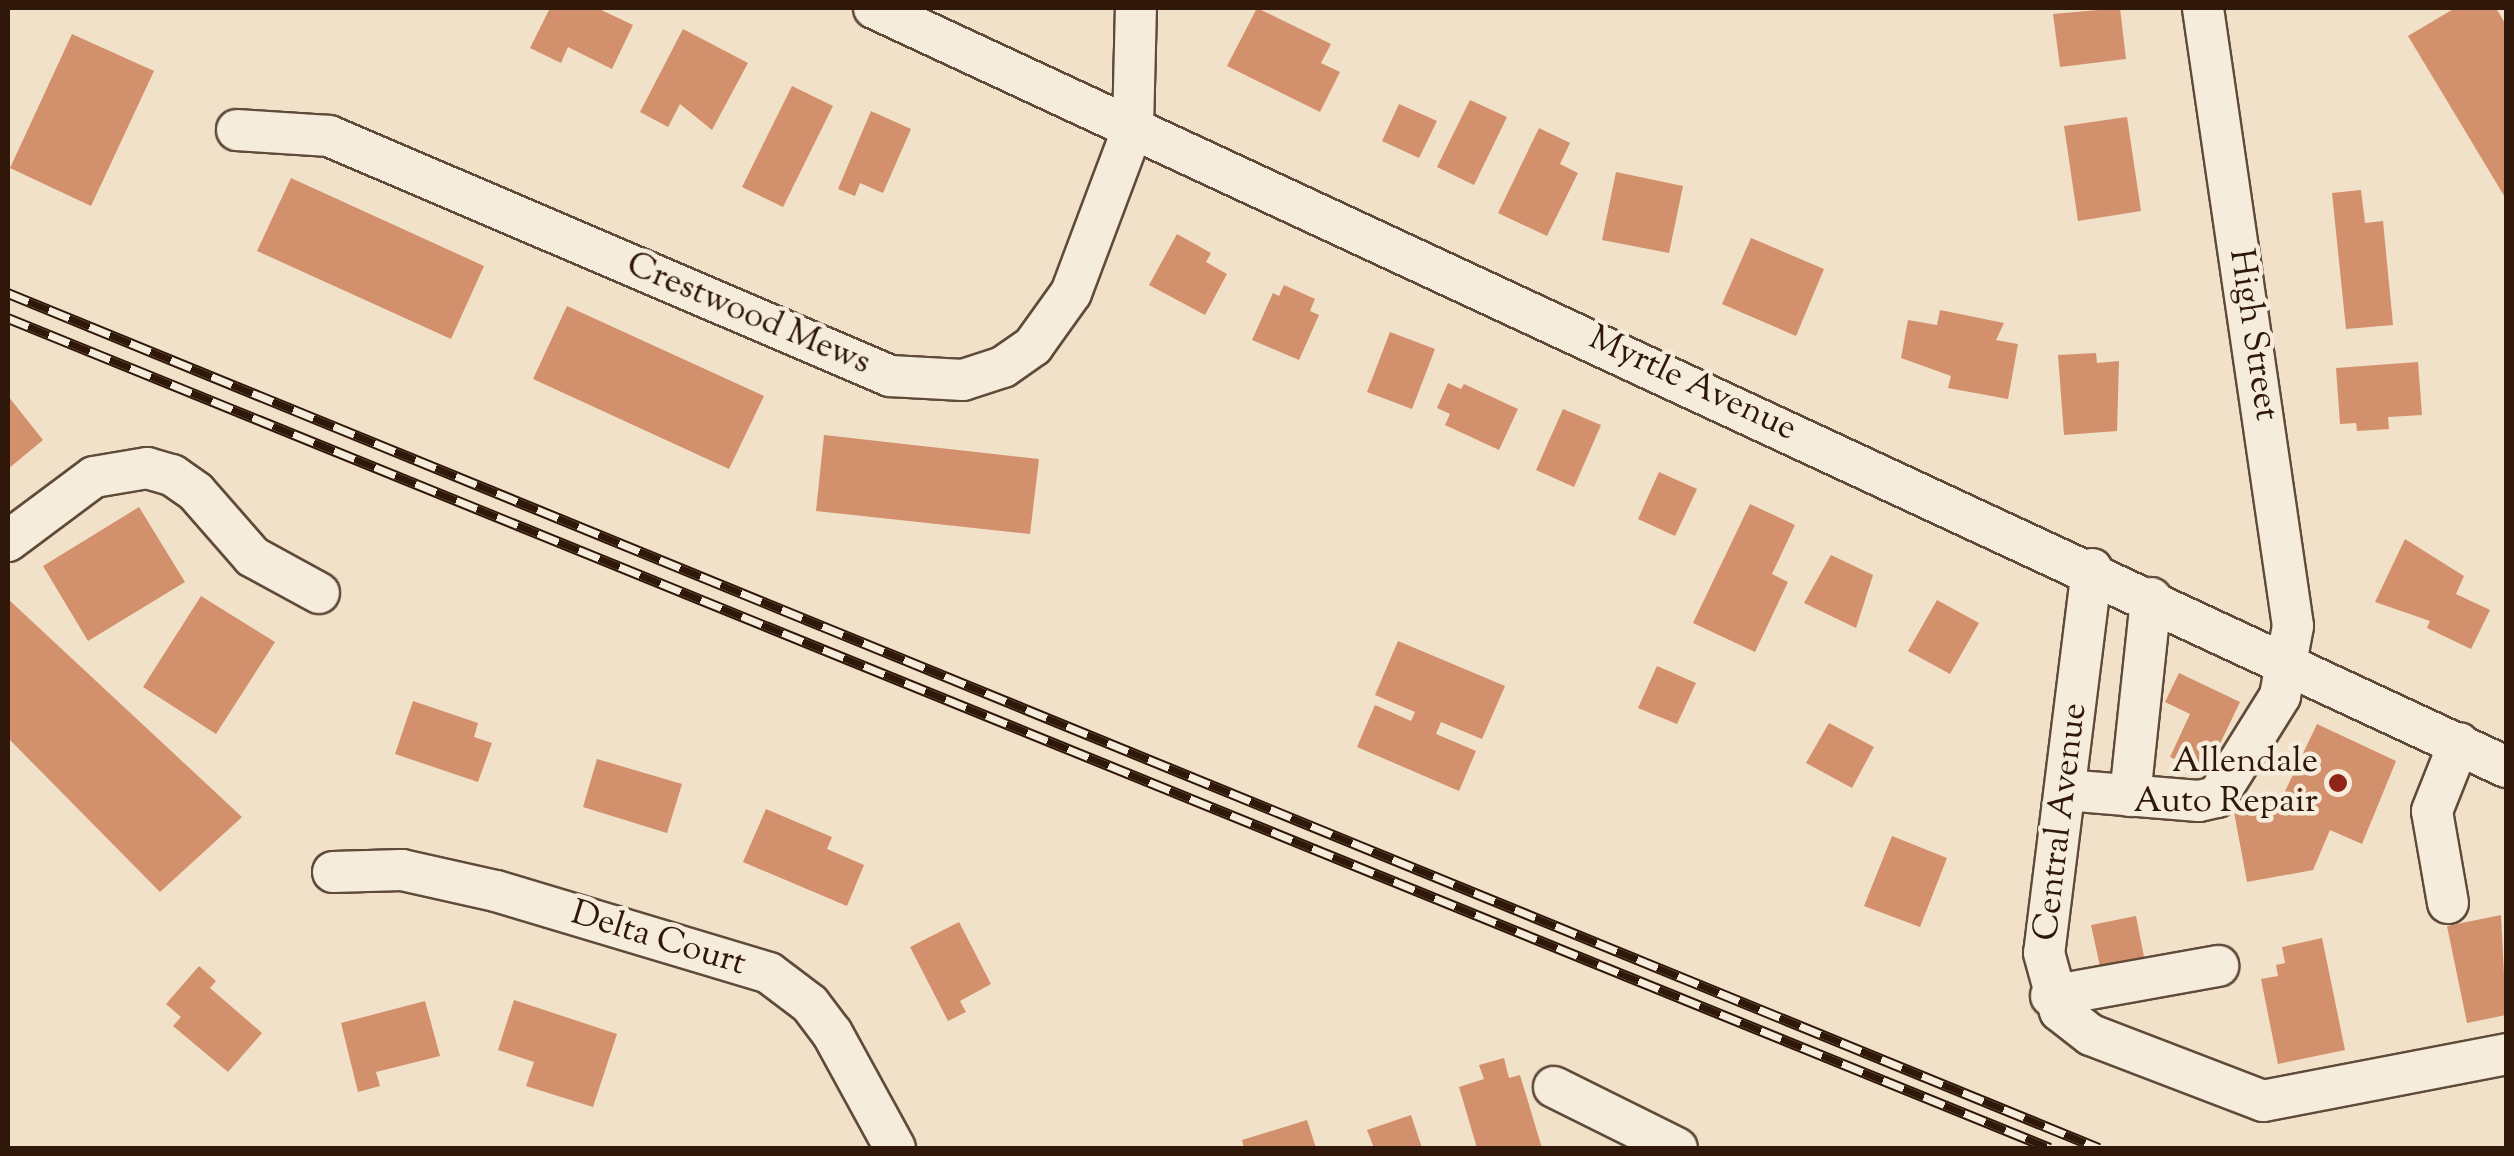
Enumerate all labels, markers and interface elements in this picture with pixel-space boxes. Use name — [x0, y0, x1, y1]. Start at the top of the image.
street label: Crestwood Mews — [620, 245, 876, 385]
street label: High Street — [2218, 246, 2286, 424]
street label: Myrtle Avenue — [1581, 319, 1803, 451]
street label: Central Avenue — [2027, 701, 2097, 943]
place label: Allendale Auto Repair — [2134, 742, 2318, 824]
marker: Allendale Auto Repair — [2327, 772, 2349, 794]
street label: Delta Court — [566, 894, 750, 986]

